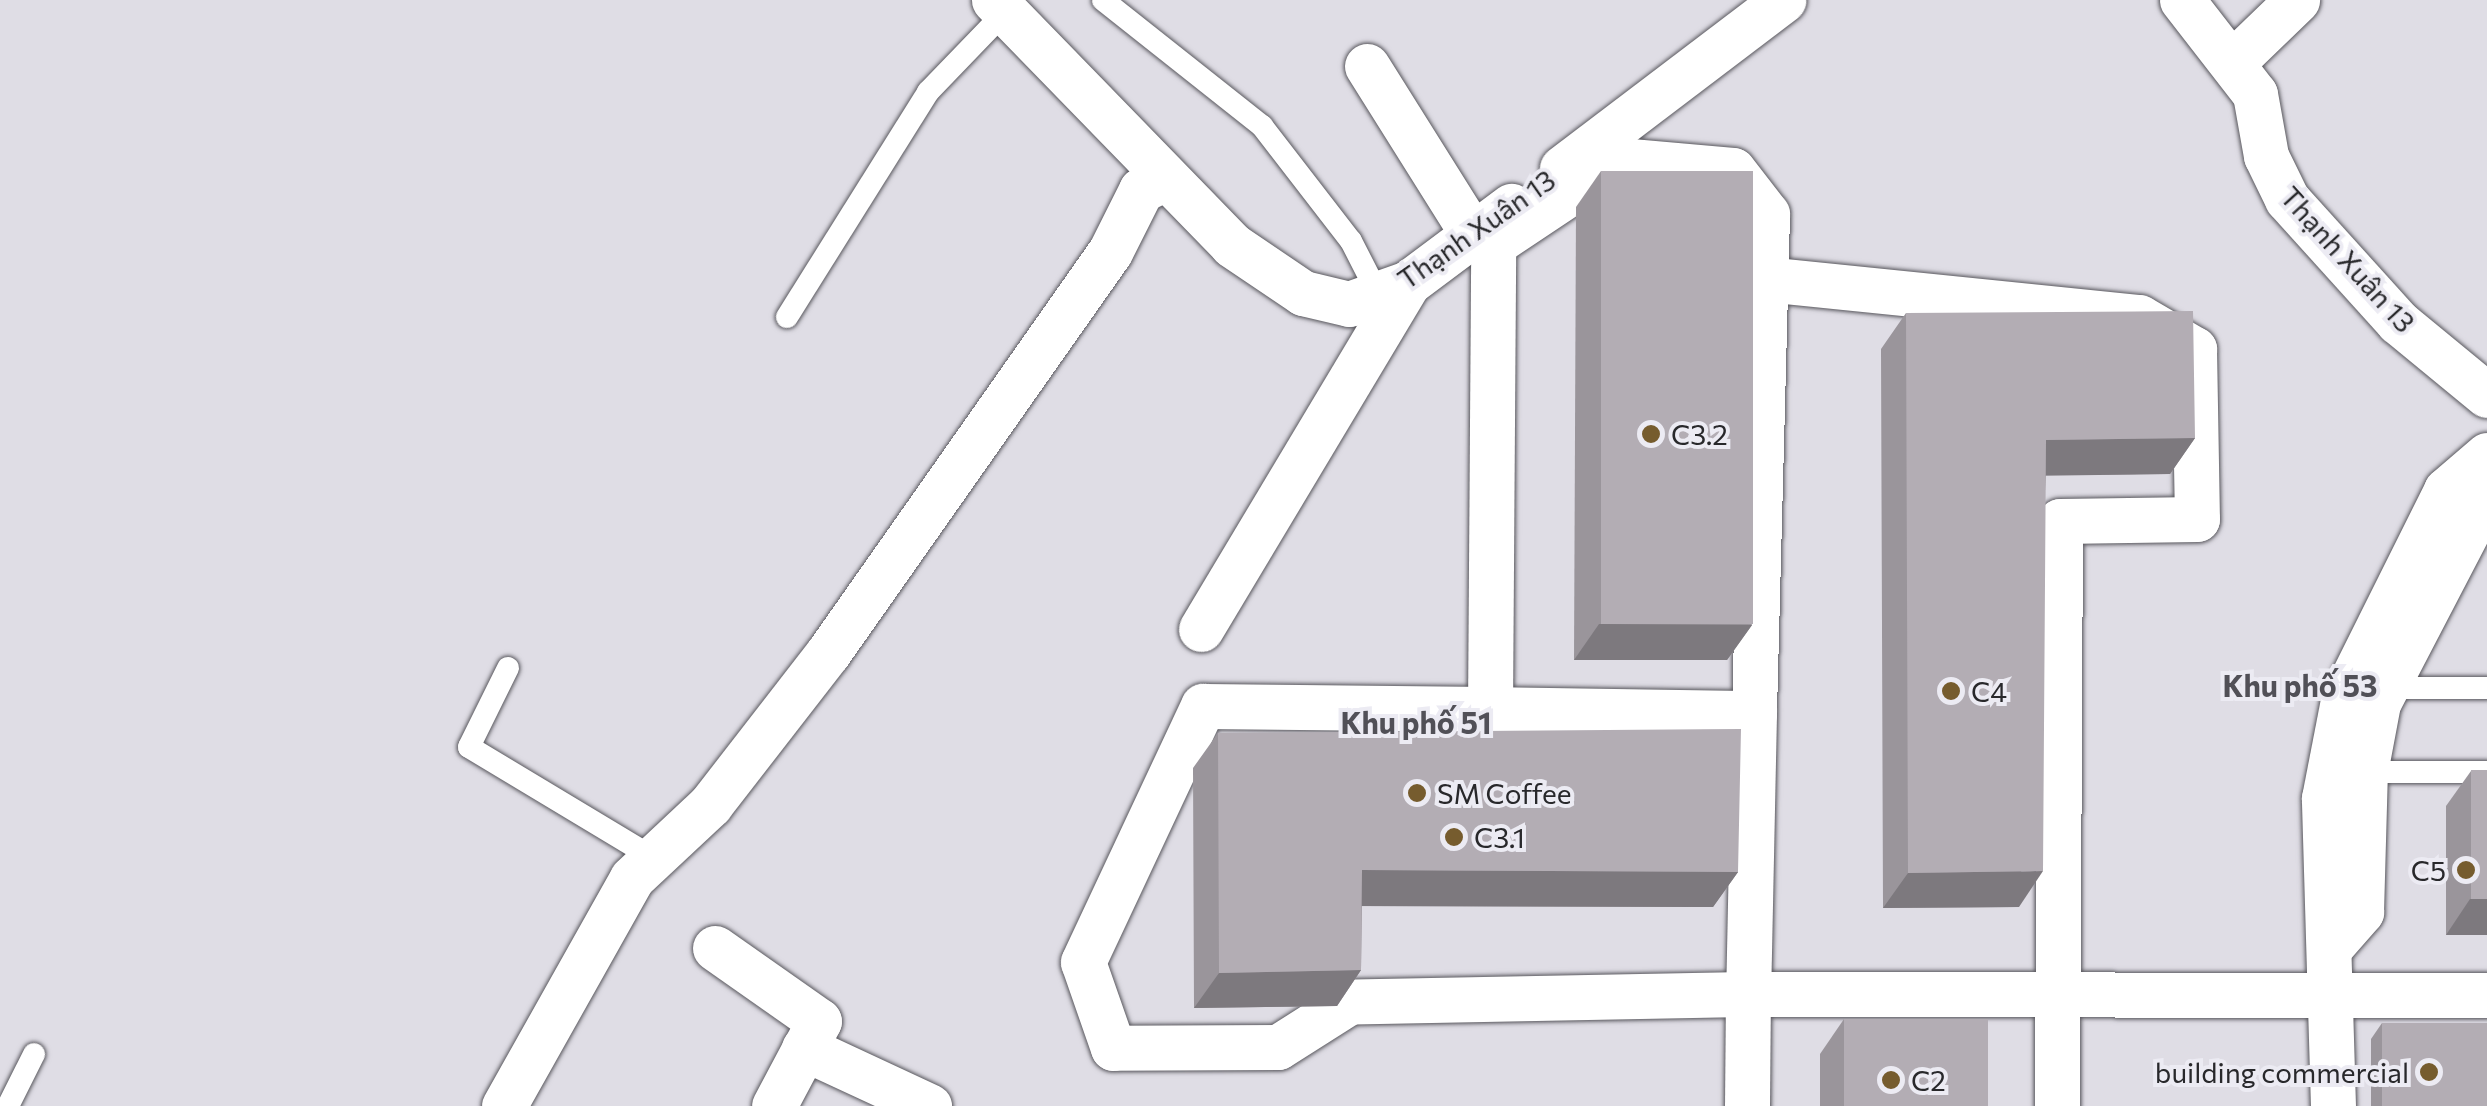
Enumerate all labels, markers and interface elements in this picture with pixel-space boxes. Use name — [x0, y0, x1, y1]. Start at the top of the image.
street label: Thạnh Xuân 13 — [1391, 162, 1561, 296]
street label: Thạnh Xuân 13 — [2274, 179, 2422, 339]
place label: C3.2 — [1671, 417, 1728, 451]
marker: C3.2 — [1640, 423, 1662, 445]
district label: Khu phố 53 — [2223, 667, 2377, 703]
place label: C4 — [1971, 674, 2007, 708]
marker: C4 — [1940, 680, 1962, 702]
district label: Khu phố 51 — [1341, 704, 1491, 740]
place label: SM Coffee — [1437, 776, 1572, 810]
marker: SM Coffee — [1406, 782, 1428, 804]
place label: С3.1 — [1474, 820, 1525, 854]
marker: С3.1 — [1443, 826, 1465, 848]
place label: C5 — [2411, 853, 2446, 887]
marker: C5 — [2455, 859, 2477, 881]
place label: building commercial — [2155, 1055, 2409, 1089]
marker: building commercial — [2418, 1061, 2440, 1083]
place label: С2 — [1911, 1063, 1946, 1097]
marker: С2 — [1880, 1069, 1902, 1091]

